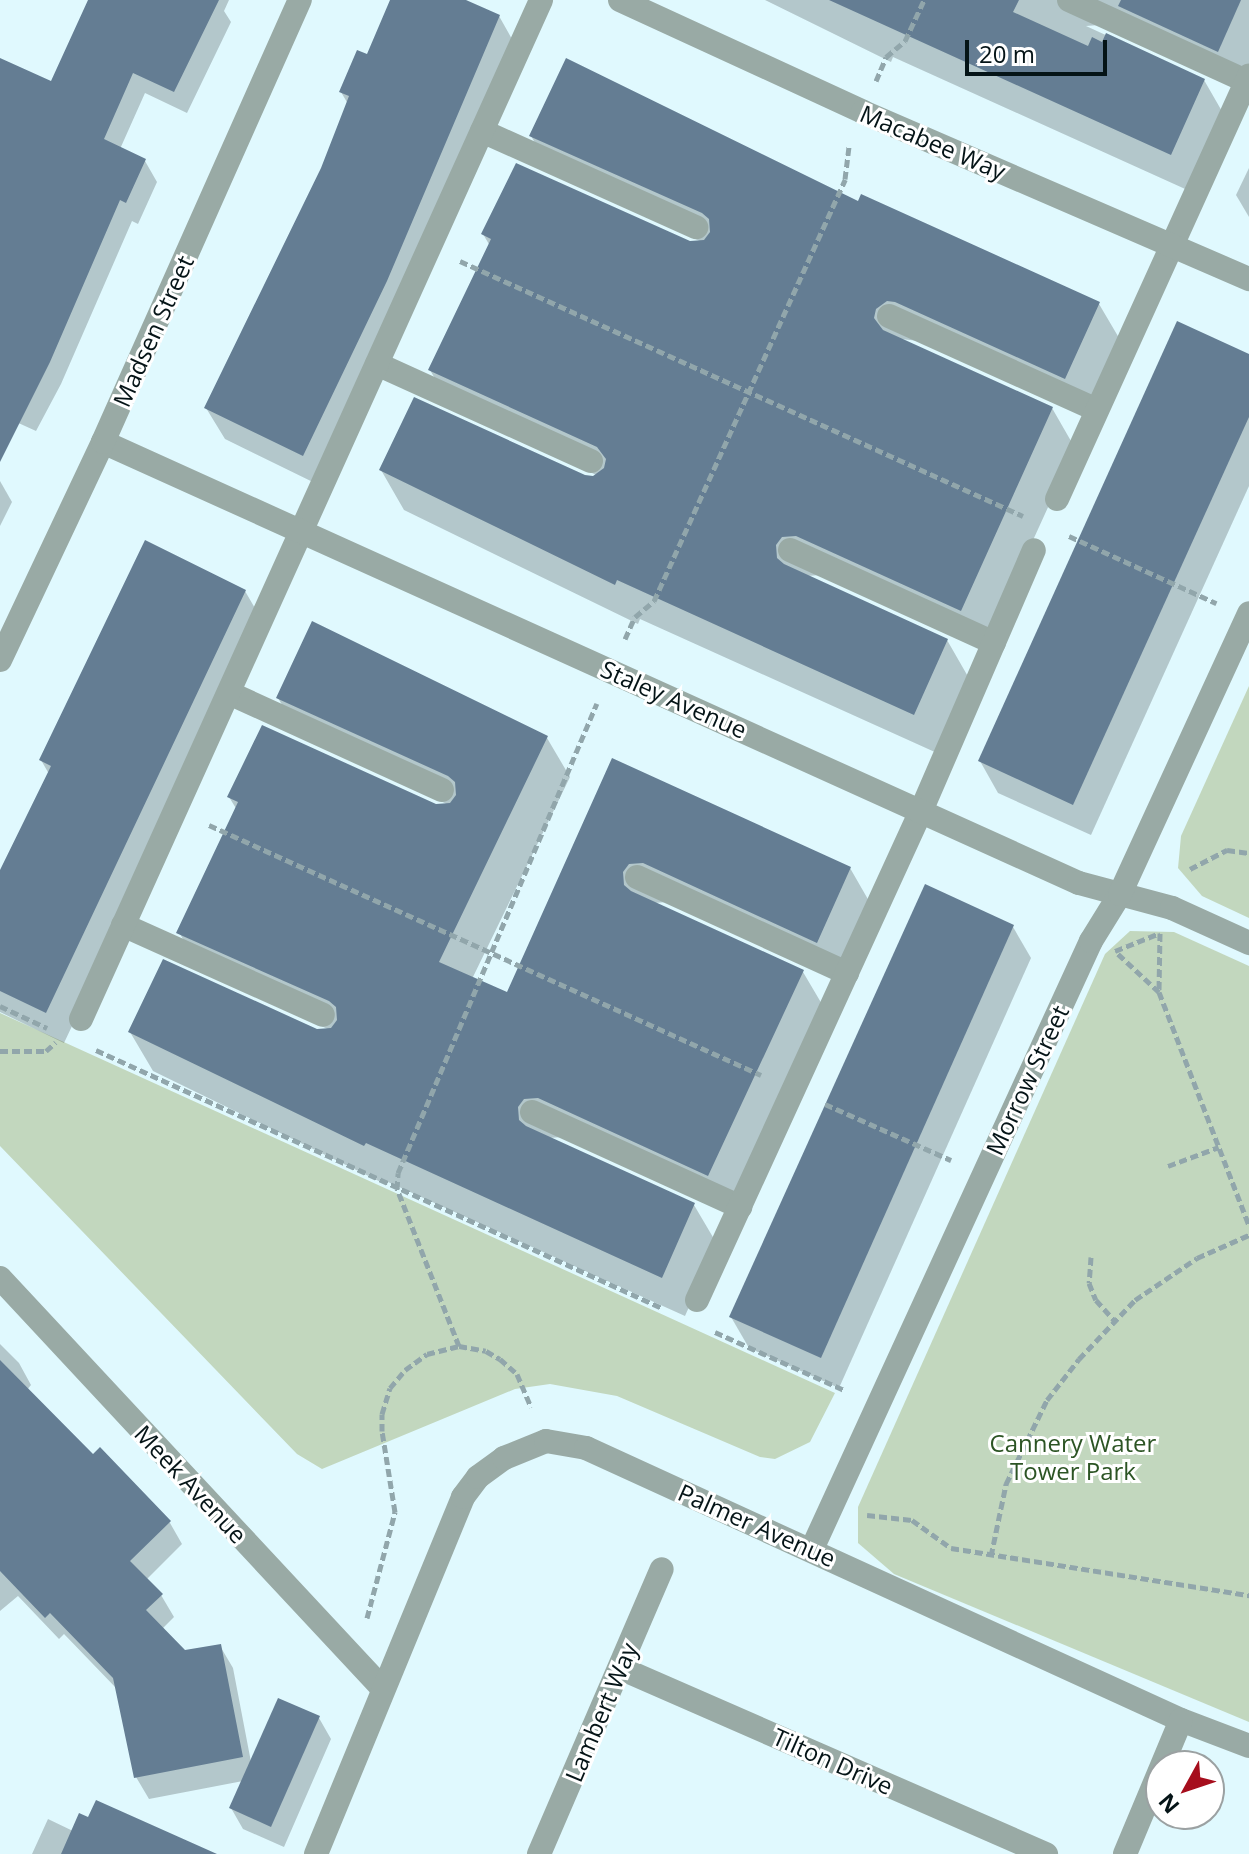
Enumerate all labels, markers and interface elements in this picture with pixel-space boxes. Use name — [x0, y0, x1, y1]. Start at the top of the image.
scale bar — [969, 24, 1111, 74]
text: 20 m — [979, 37, 1035, 70]
street label: Macabee Way — [856, 98, 1010, 186]
street label: Madsen Street — [107, 251, 199, 411]
street label: Staley Avenue — [597, 654, 751, 744]
street label: Morrow Street — [980, 1001, 1074, 1159]
street label: Meek Avenue — [129, 1419, 253, 1549]
park label: Cannery Water Tower Park — [990, 1429, 1156, 1485]
street label: Palmer Avenue — [674, 1477, 840, 1573]
street label: Lambert Way — [559, 1638, 643, 1786]
street label: Tilton Drive — [769, 1722, 897, 1800]
north arrow — [1145, 1750, 1225, 1830]
text: N — [1151, 1788, 1185, 1821]

